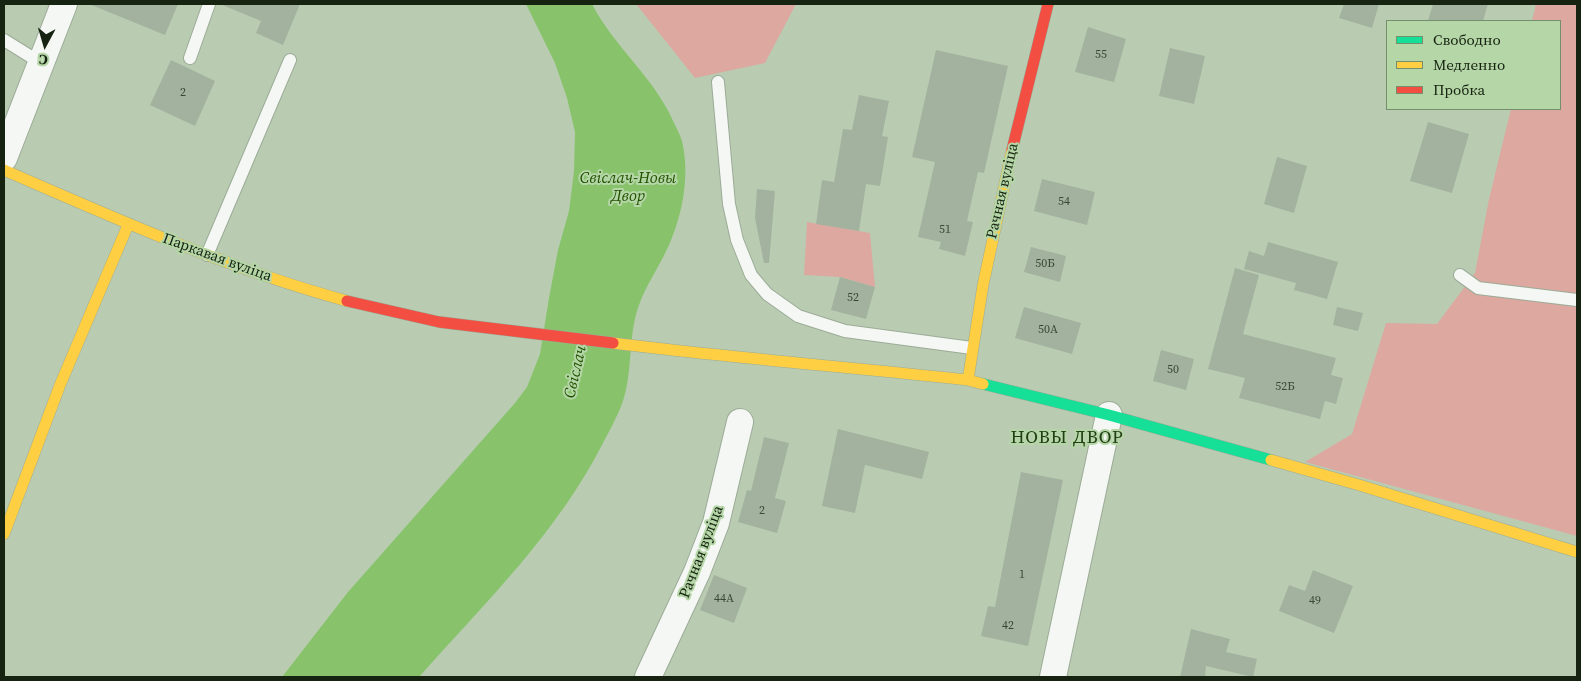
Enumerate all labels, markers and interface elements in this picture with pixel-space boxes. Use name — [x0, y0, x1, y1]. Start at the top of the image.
north arrow — [20, 20, 70, 70]
legend — [1386, 20, 1561, 110]
text: Свободно — [1433, 29, 1501, 50]
house number: 55 — [1095, 48, 1107, 62]
text: С — [38, 50, 49, 70]
text: Медленно — [1433, 54, 1505, 75]
text: Пробка — [1433, 79, 1485, 100]
house number: 2 — [180, 86, 186, 100]
street label: Рачная вуліца — [983, 141, 1023, 241]
water label: Свіслач-Новы Двор — [580, 169, 676, 207]
house number: 54 — [1058, 195, 1070, 209]
house number: 51 — [939, 223, 951, 237]
street label: Паркавая вуліца — [160, 230, 274, 286]
house number: 50Б — [1035, 257, 1055, 271]
house number: 52 — [847, 291, 859, 305]
house number: 50А — [1038, 323, 1058, 337]
water label: Свіслач — [561, 344, 591, 400]
house number: 50 — [1167, 363, 1179, 377]
house number: 52Б — [1275, 380, 1295, 394]
district label: НОВЫ ДВОР — [1009, 427, 1125, 449]
street label: Рачная вуліца — [676, 503, 728, 601]
house number: 2 — [759, 504, 765, 518]
house number: 1 — [1019, 568, 1025, 582]
house number: 44А — [714, 592, 734, 606]
house number: 49 — [1309, 594, 1321, 608]
house number: 42 — [1002, 619, 1014, 633]

